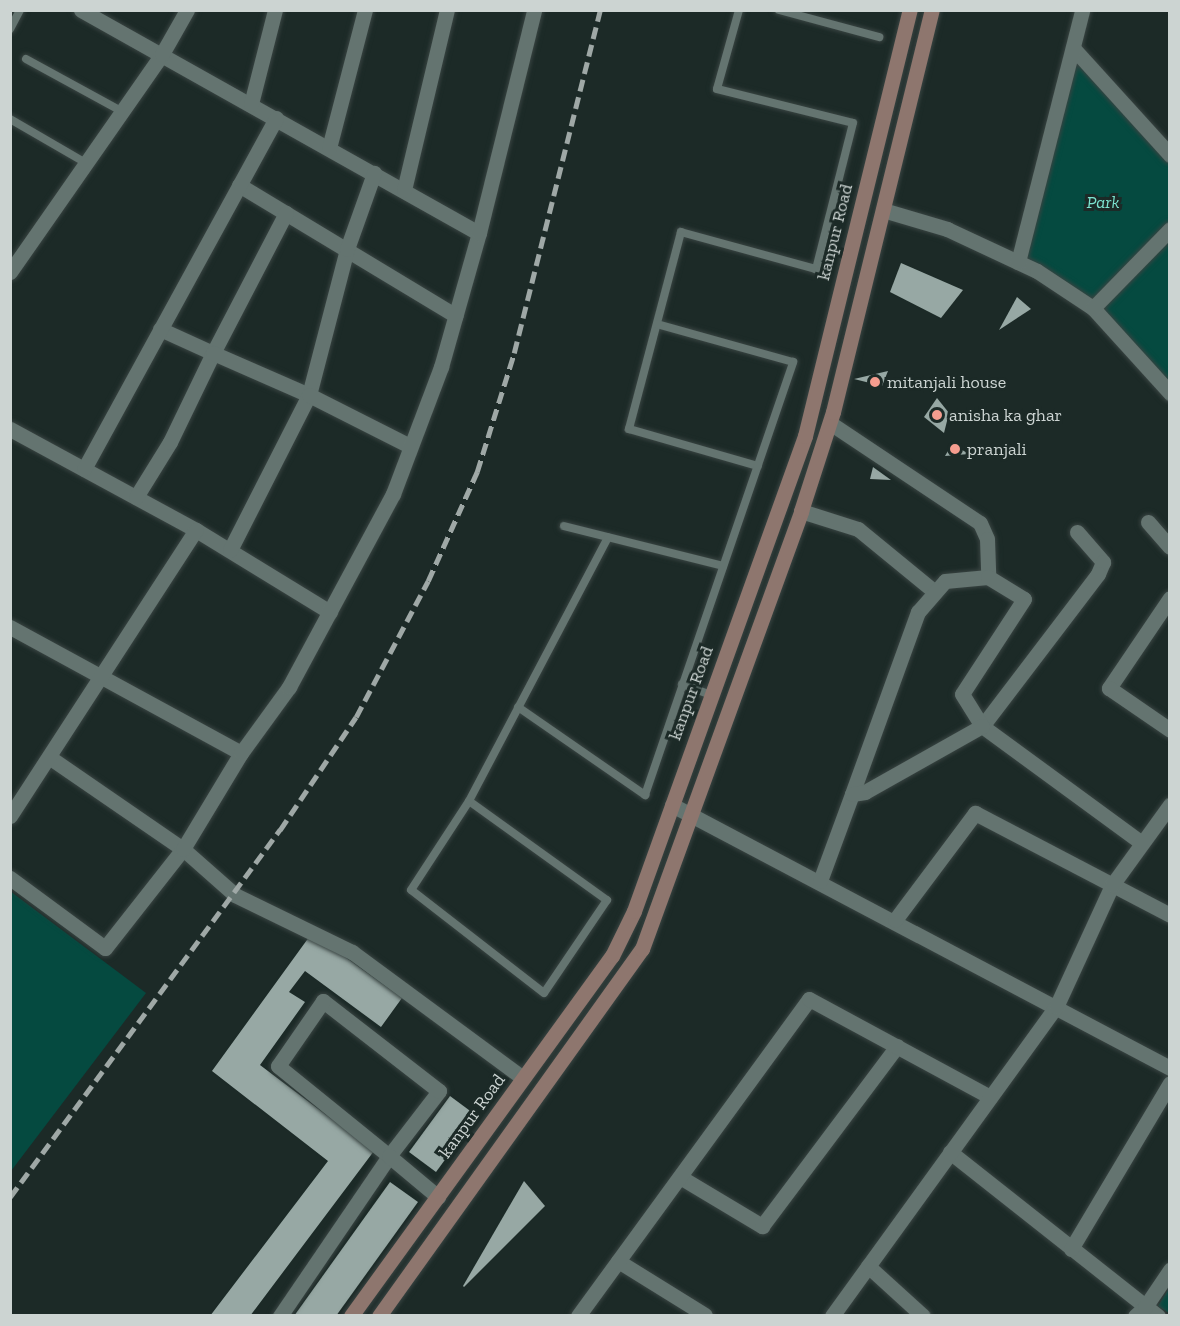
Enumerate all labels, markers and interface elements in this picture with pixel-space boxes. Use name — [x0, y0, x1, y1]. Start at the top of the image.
street label: kanpur Road — [813, 181, 857, 283]
park label: Park — [1086, 191, 1120, 213]
place label: mitanjali house — [887, 371, 1006, 393]
marker: mitanjali house — [868, 375, 882, 389]
place label: anisha ka ghar — [949, 404, 1062, 426]
marker: anisha ka ghar — [930, 408, 944, 422]
place label: pranjali — [967, 438, 1027, 460]
marker: pranjali — [948, 442, 962, 456]
street label: kanpur Road — [664, 643, 718, 743]
street label: kanpur Road — [434, 1070, 510, 1162]

